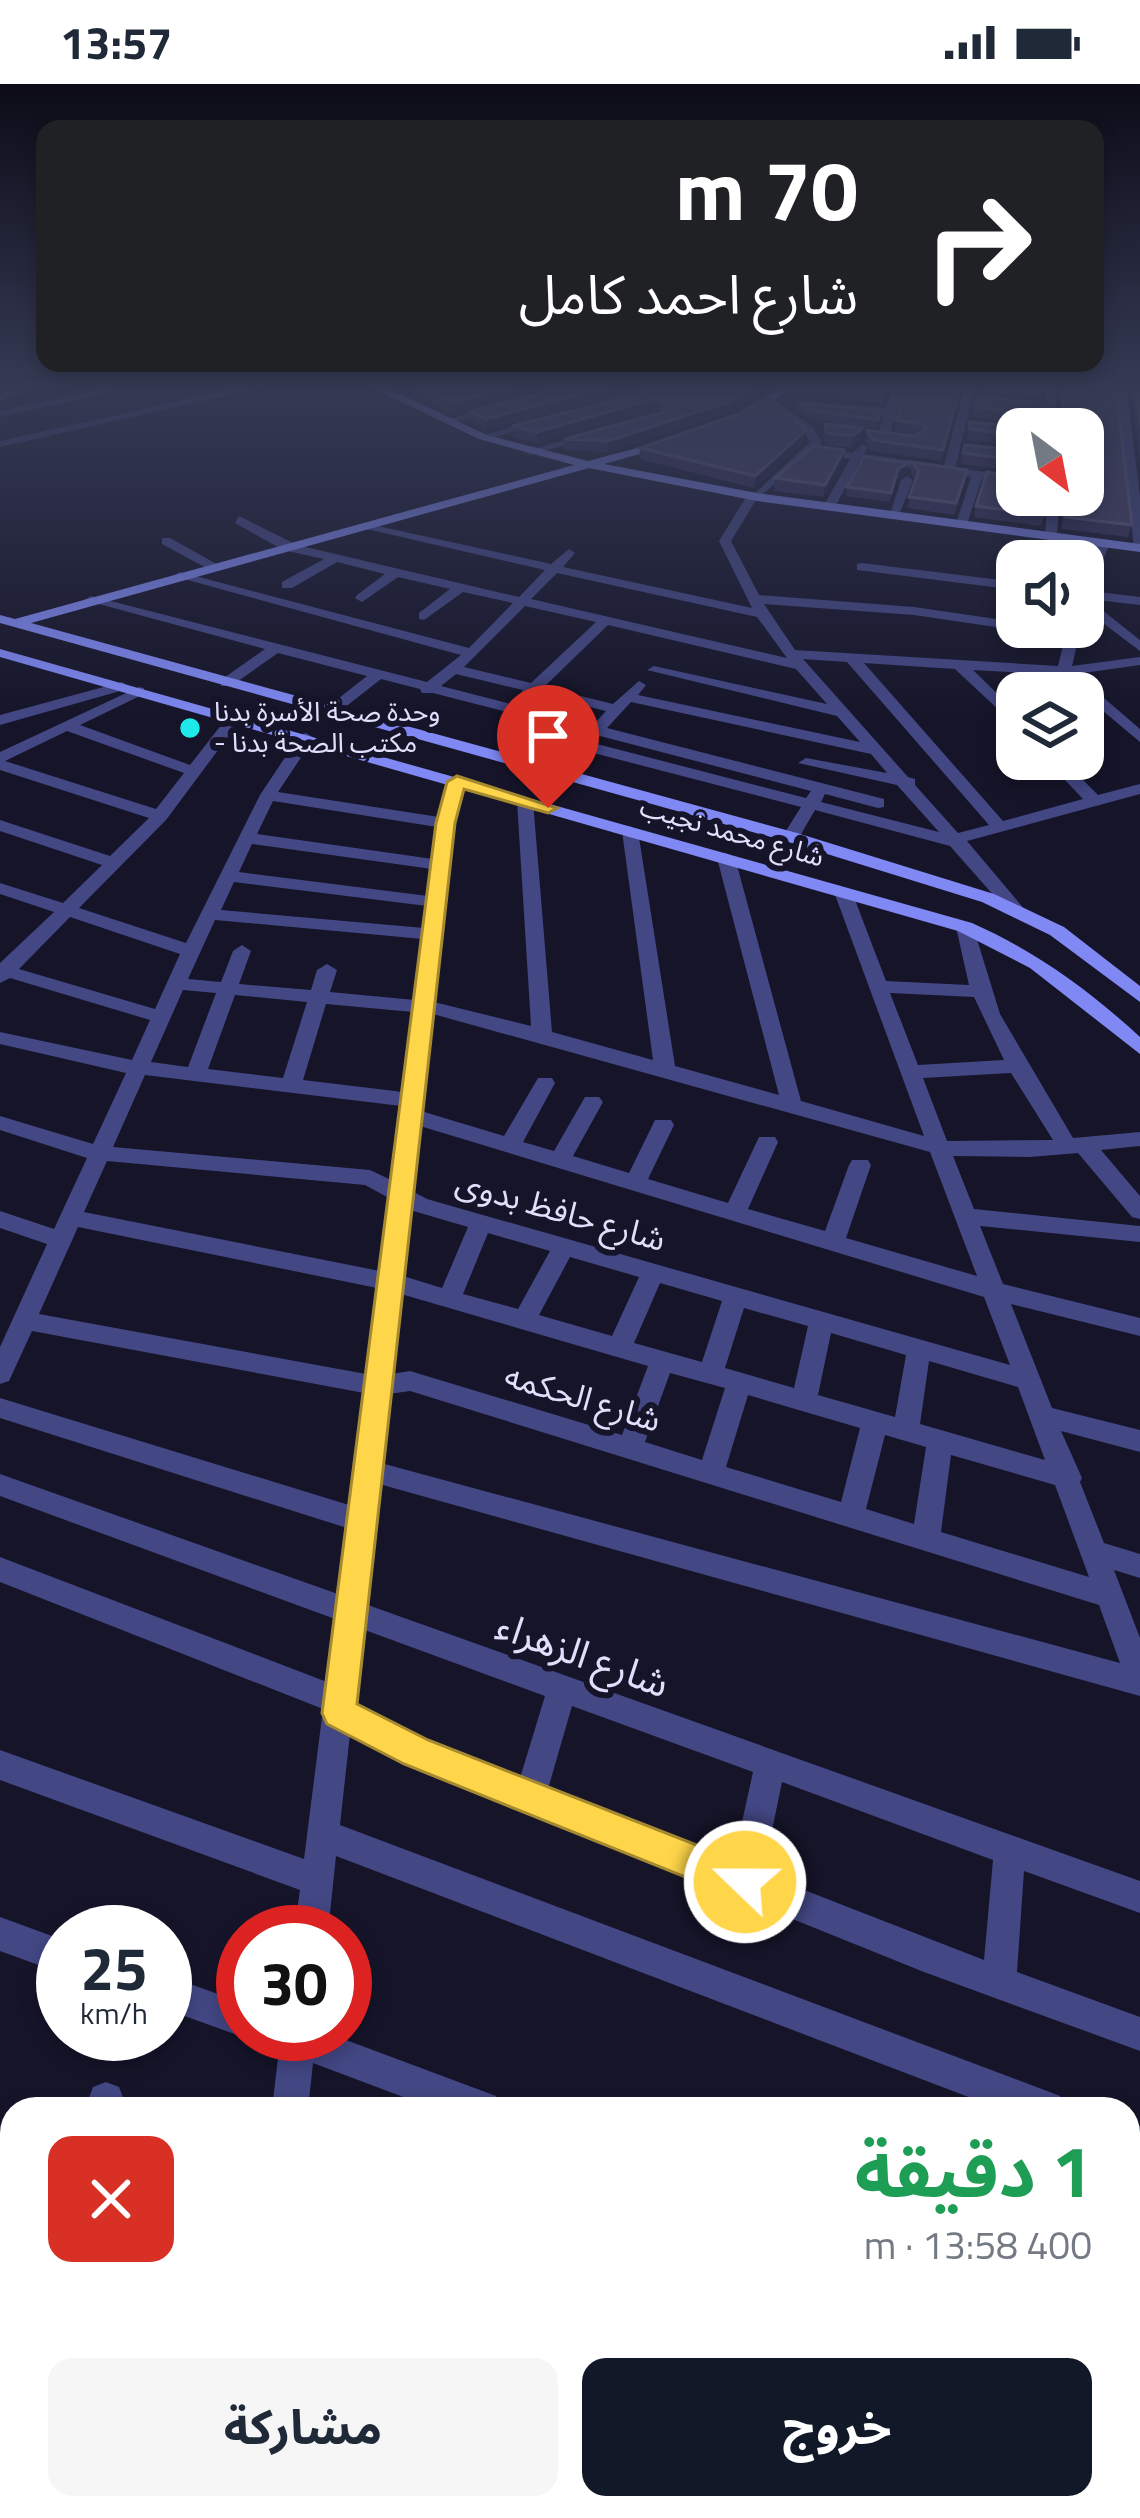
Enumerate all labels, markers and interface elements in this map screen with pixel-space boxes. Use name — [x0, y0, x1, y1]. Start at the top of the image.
text: 13:57 — [60, 8, 172, 76]
text: 70 m — [675, 125, 858, 253]
icon: right — [900, 168, 1056, 324]
text: شارع احمد كامل — [519, 253, 858, 335]
north arrow — [996, 408, 1104, 516]
map controls — [996, 408, 1104, 780]
button: sound — [996, 540, 1104, 648]
button: layers — [996, 672, 1104, 780]
pin — [497, 685, 599, 808]
place label: وحدة صحة الأسرة بدنا - مكتب الصحة بدنا — [214, 690, 440, 762]
icon: arrive — [515, 703, 581, 769]
marker: وحدة صحة الأسرة بدنا - مكتب الصحة بدنا — [177, 715, 203, 741]
street label: شارع محمد نجيب — [635, 785, 829, 877]
street label: شارع حافظ بدوى — [450, 1156, 672, 1264]
street label: شارع الحكمه — [499, 1350, 667, 1444]
street label: شارع الزهراء — [488, 1595, 678, 1712]
position arrow — [682, 1819, 808, 1945]
speed limit sign: 30 — [216, 1905, 372, 2061]
text: 25 — [80, 1922, 148, 2013]
text: km/h — [80, 1990, 148, 2036]
text: 1 دقيقة — [855, 2115, 1092, 2225]
button: close — [48, 2136, 174, 2262]
text: 400 m · 13:58 — [864, 2215, 1092, 2274]
button: مشاركة — [48, 2358, 558, 2496]
button: خروج — [582, 2358, 1092, 2496]

